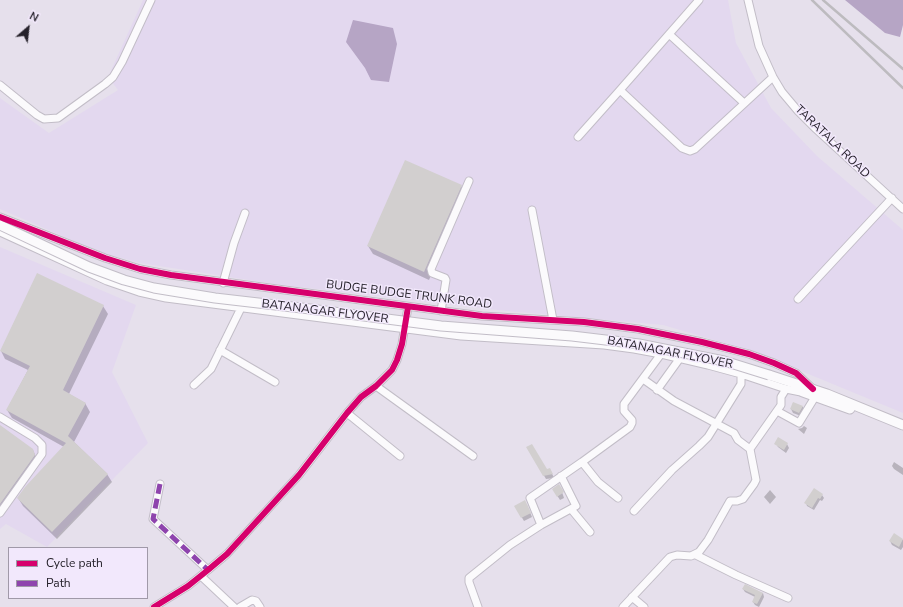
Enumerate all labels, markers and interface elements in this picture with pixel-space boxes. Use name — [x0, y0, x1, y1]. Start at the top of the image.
north arrow — [8, 8, 48, 48]
text: N — [27, 8, 41, 26]
street label: TARATALA ROAD — [792, 103, 872, 181]
street label: BUDGE BUDGE TRUNK ROAD — [325, 278, 493, 312]
street label: BATANAGAR FLYOVER — [261, 297, 389, 327]
street label: BATANAGAR FLYOVER — [606, 334, 734, 372]
legend — [8, 547, 148, 599]
text: Cycle path — [46, 555, 103, 571]
text: Path — [46, 575, 71, 591]

